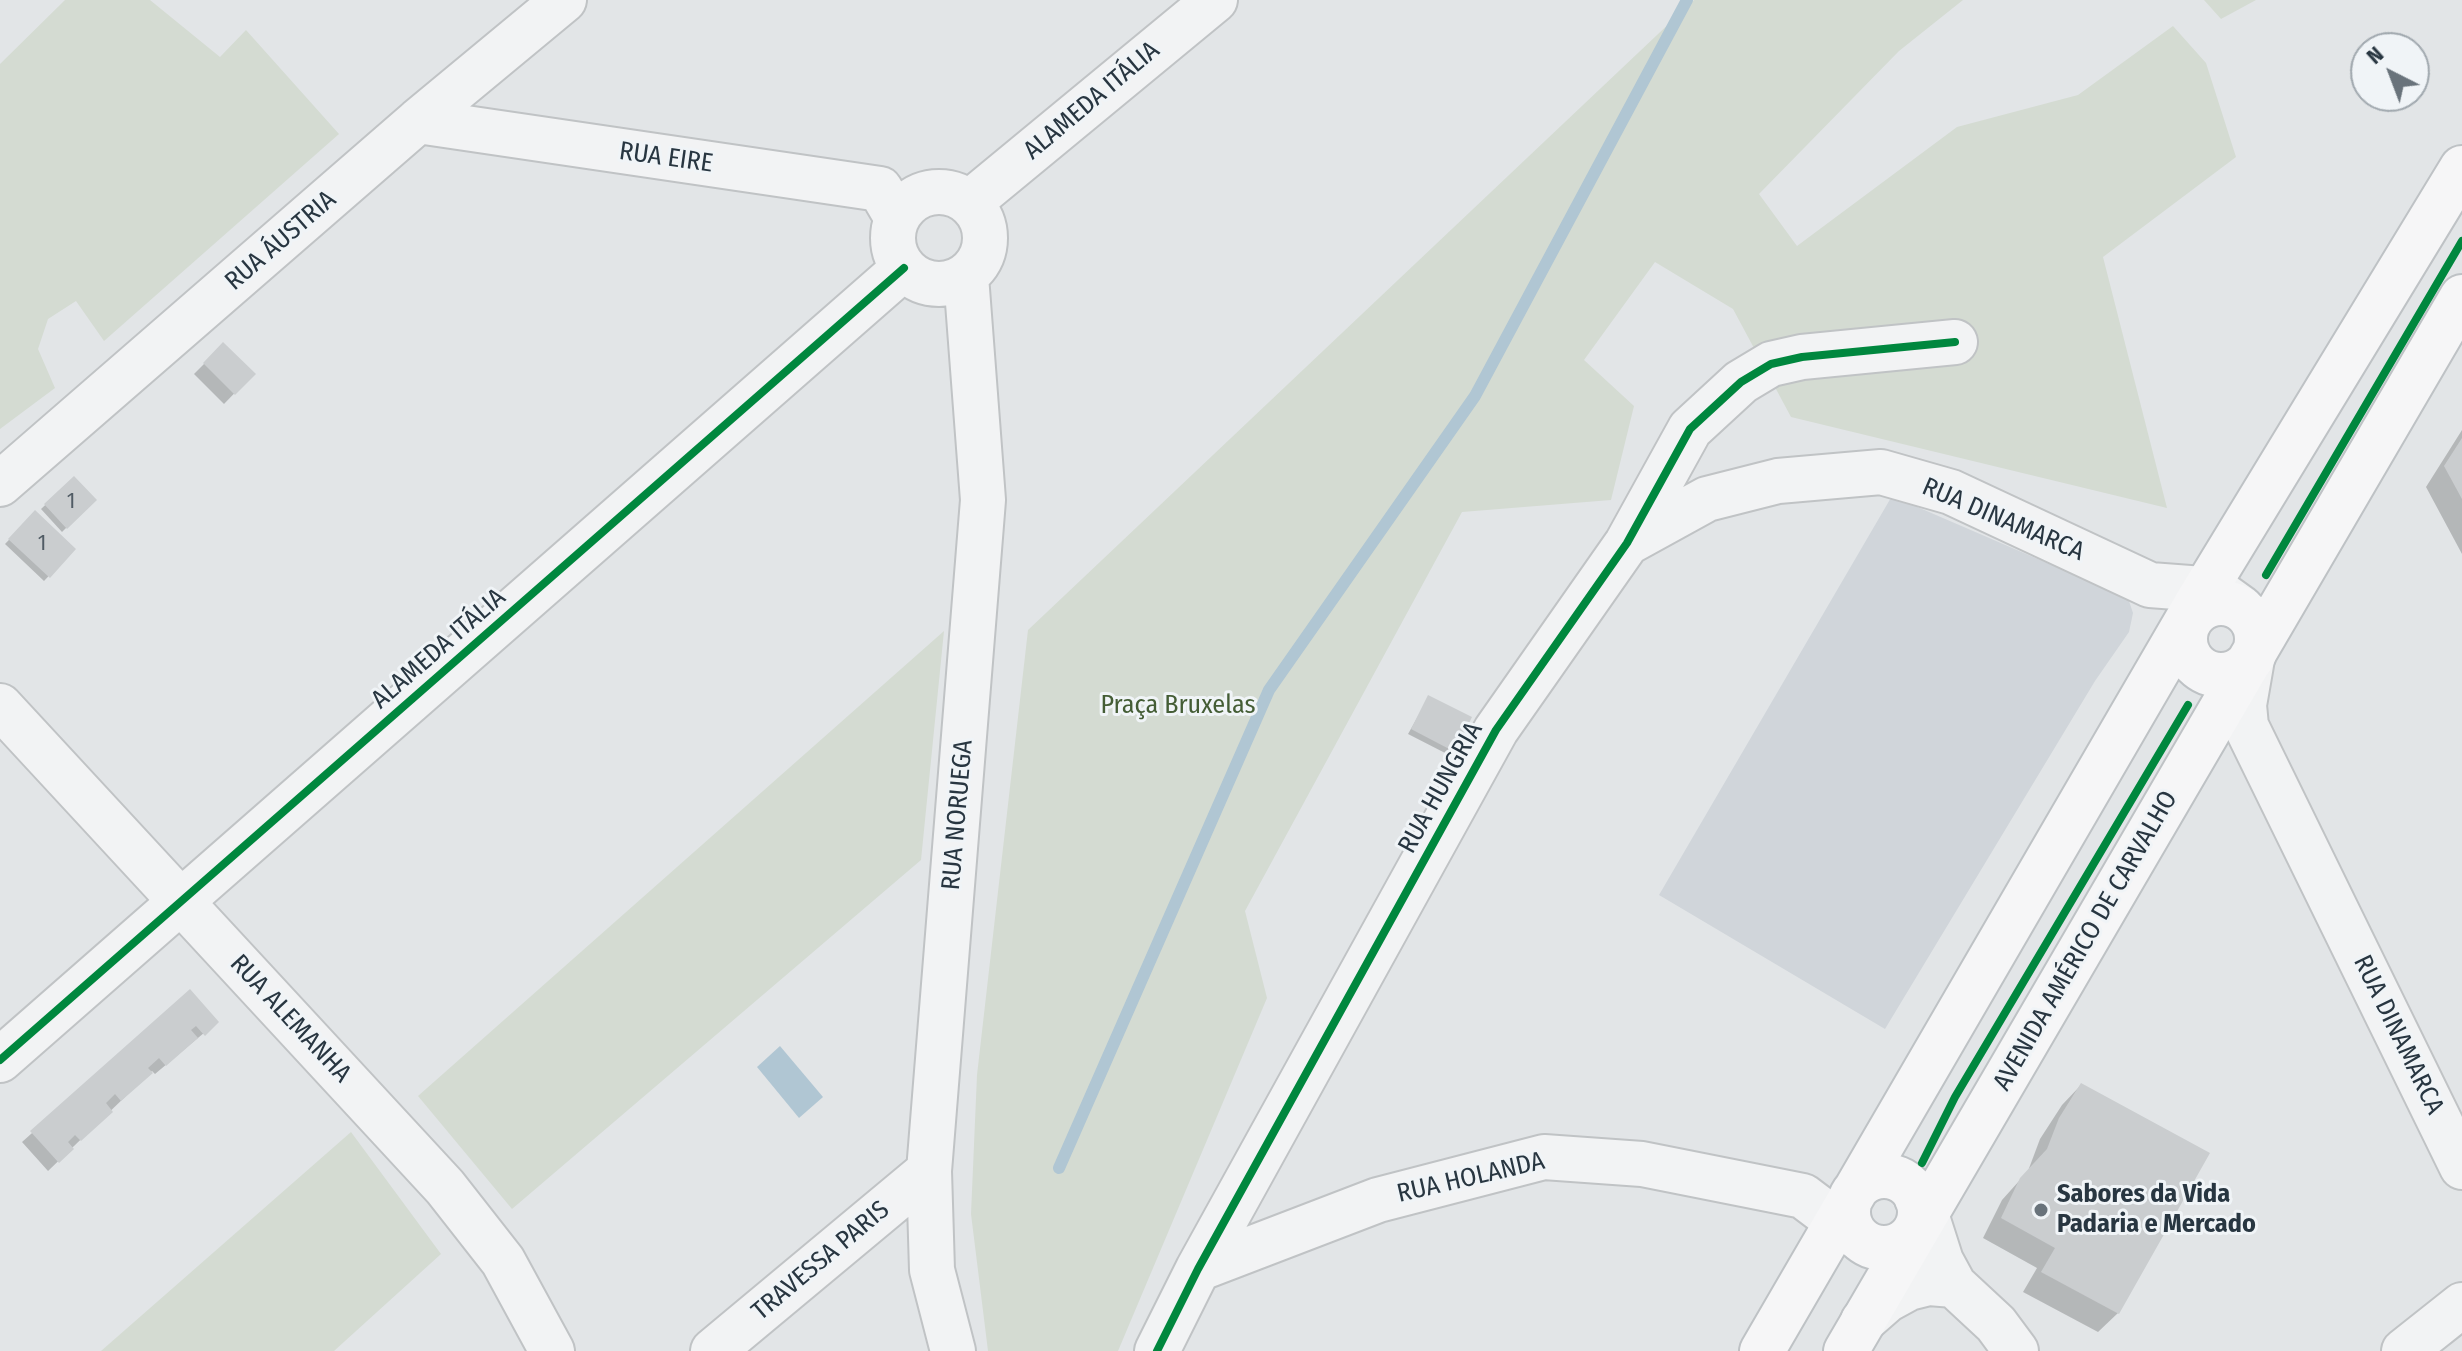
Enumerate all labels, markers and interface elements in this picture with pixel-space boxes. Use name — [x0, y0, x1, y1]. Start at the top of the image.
north arrow — [2350, 32, 2430, 112]
street label: ALAMEDA ITÁLIA — [1018, 35, 1166, 167]
text: N — [2361, 41, 2389, 70]
street label: RUA EIRE — [617, 136, 715, 180]
street label: RUA ÁUSTRIA — [219, 185, 343, 297]
street label: RUA DINAMARCA — [1917, 472, 2089, 568]
house number: 1 — [67, 489, 75, 515]
house number: 1 — [38, 531, 46, 557]
street label: ALAMEDA ITÁLIA — [366, 582, 512, 716]
park label: Praça Bruxelas — [1100, 690, 1256, 722]
street label: RUA HUNGRIA — [1392, 717, 1490, 859]
street label: RUA NORUEGA — [936, 739, 980, 891]
street label: AVENIDA AMÉRICO DE CARVALHO — [1987, 786, 2185, 1096]
street label: RUA ALEMANHA — [223, 949, 357, 1089]
street label: RUA DINAMARCA — [2346, 950, 2450, 1120]
street label: RUA HOLANDA — [1394, 1146, 1548, 1210]
place label: Sabores da Vida Padaria e Mercado — [2057, 1179, 2256, 1240]
street label: TRAVESSA PARIS — [746, 1195, 896, 1327]
marker: Sabores da Vida Padaria e Mercado — [2032, 1201, 2050, 1219]

